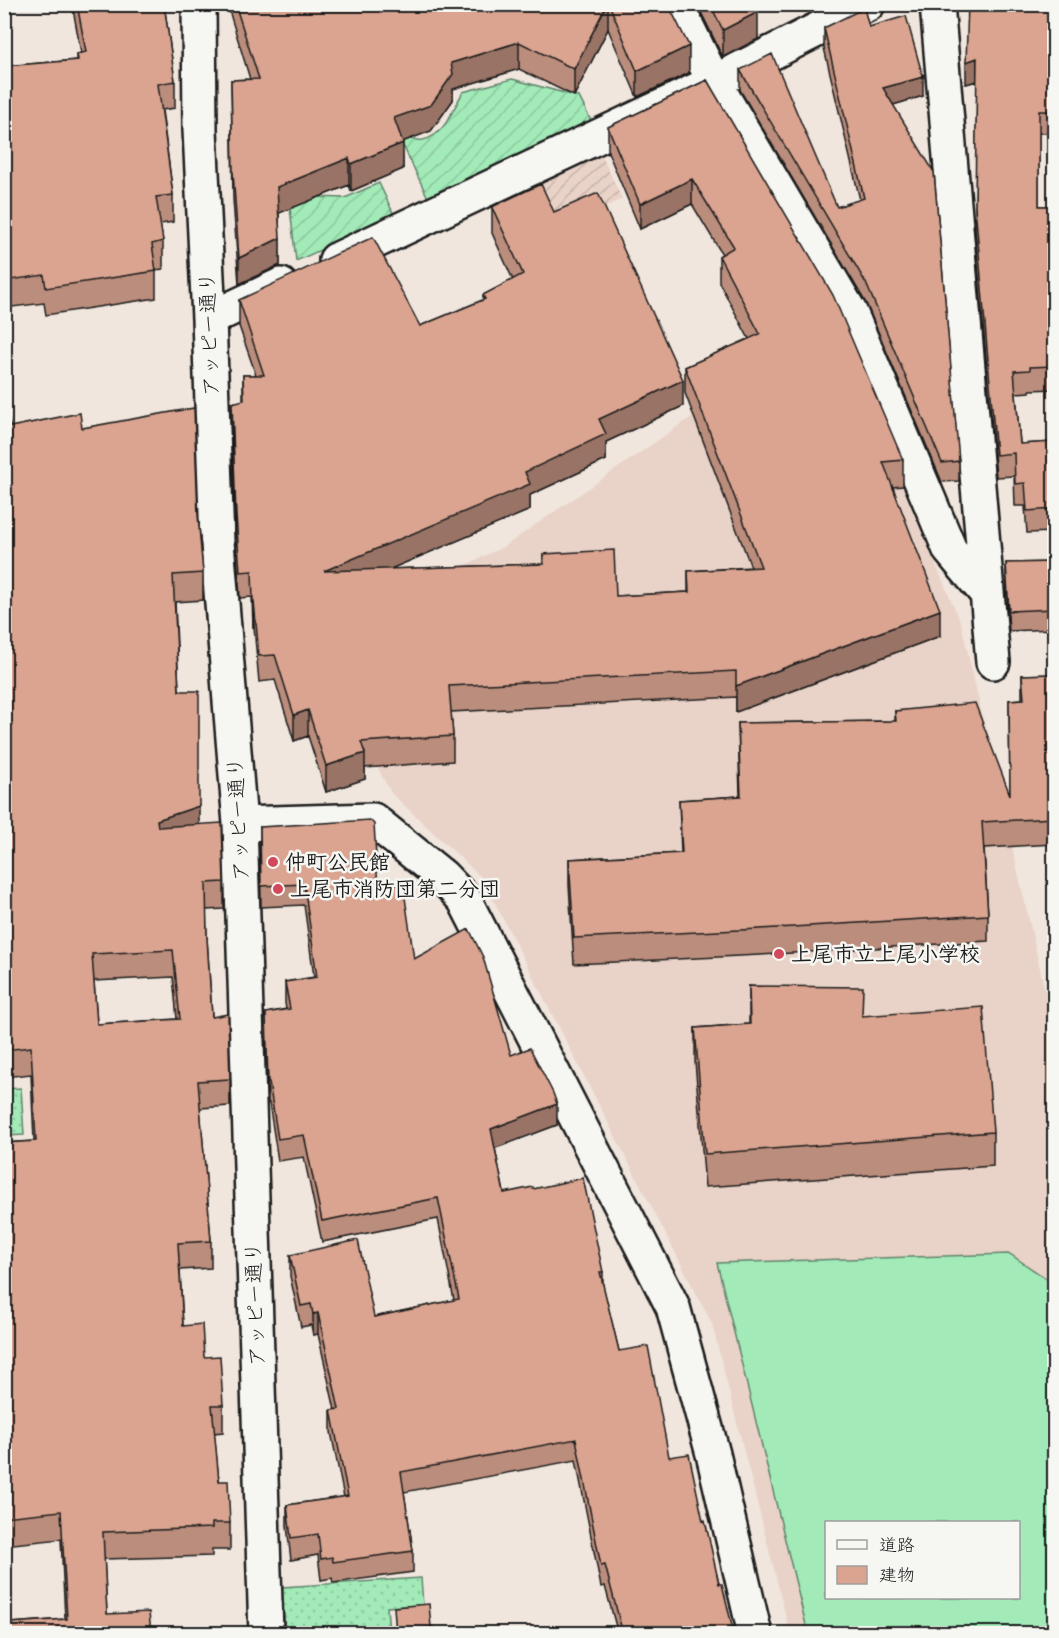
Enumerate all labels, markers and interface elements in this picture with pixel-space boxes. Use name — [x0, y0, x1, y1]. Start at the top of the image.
street label: アッピー通り — [188, 271, 230, 397]
street label: アッピー通り — [216, 756, 260, 882]
place label: 仲町公民館 — [285, 843, 390, 881]
marker: 仲町公民館 — [266, 855, 280, 869]
place label: 上尾市消防団第二分団 — [290, 870, 500, 908]
marker: 上尾市消防団第二分団 — [271, 882, 285, 896]
place label: 上尾市立上尾小学校 — [791, 935, 980, 973]
marker: 上尾市立上尾小学校 — [772, 947, 786, 961]
street label: アッピー通り — [234, 1241, 276, 1367]
legend — [825, 1521, 1020, 1599]
text: 道路 — [879, 1529, 915, 1561]
text: 建物 — [879, 1559, 915, 1591]

